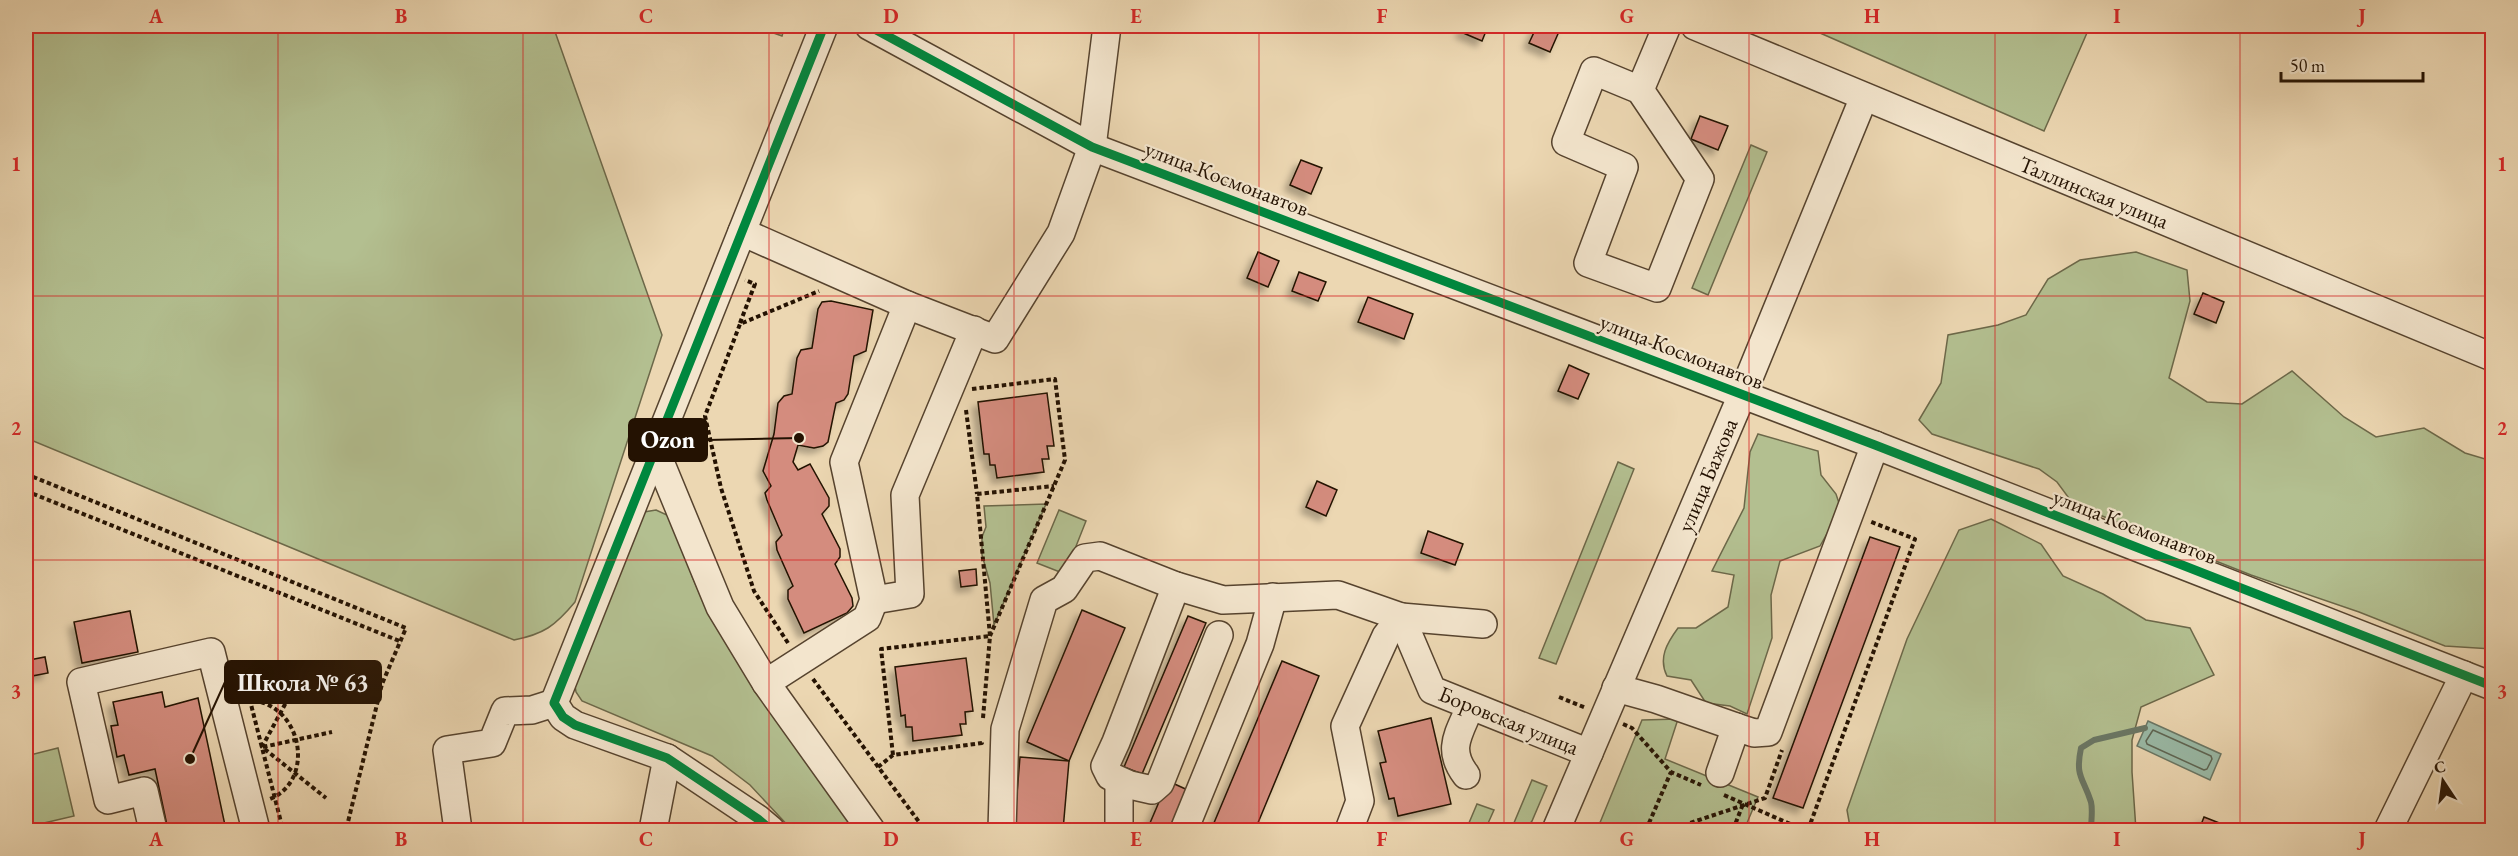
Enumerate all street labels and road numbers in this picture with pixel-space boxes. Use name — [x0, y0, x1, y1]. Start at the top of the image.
street label: улица Космонавтов — [1141, 134, 1313, 223]
street label: Таллинская улица — [2015, 149, 2173, 236]
street label: улица Космонавтов — [1596, 307, 1768, 396]
street label: улица Бажова — [1670, 414, 1745, 537]
street label: улица Космонавтов — [2049, 482, 2221, 571]
street label: Боровская улица — [1434, 679, 1583, 762]

